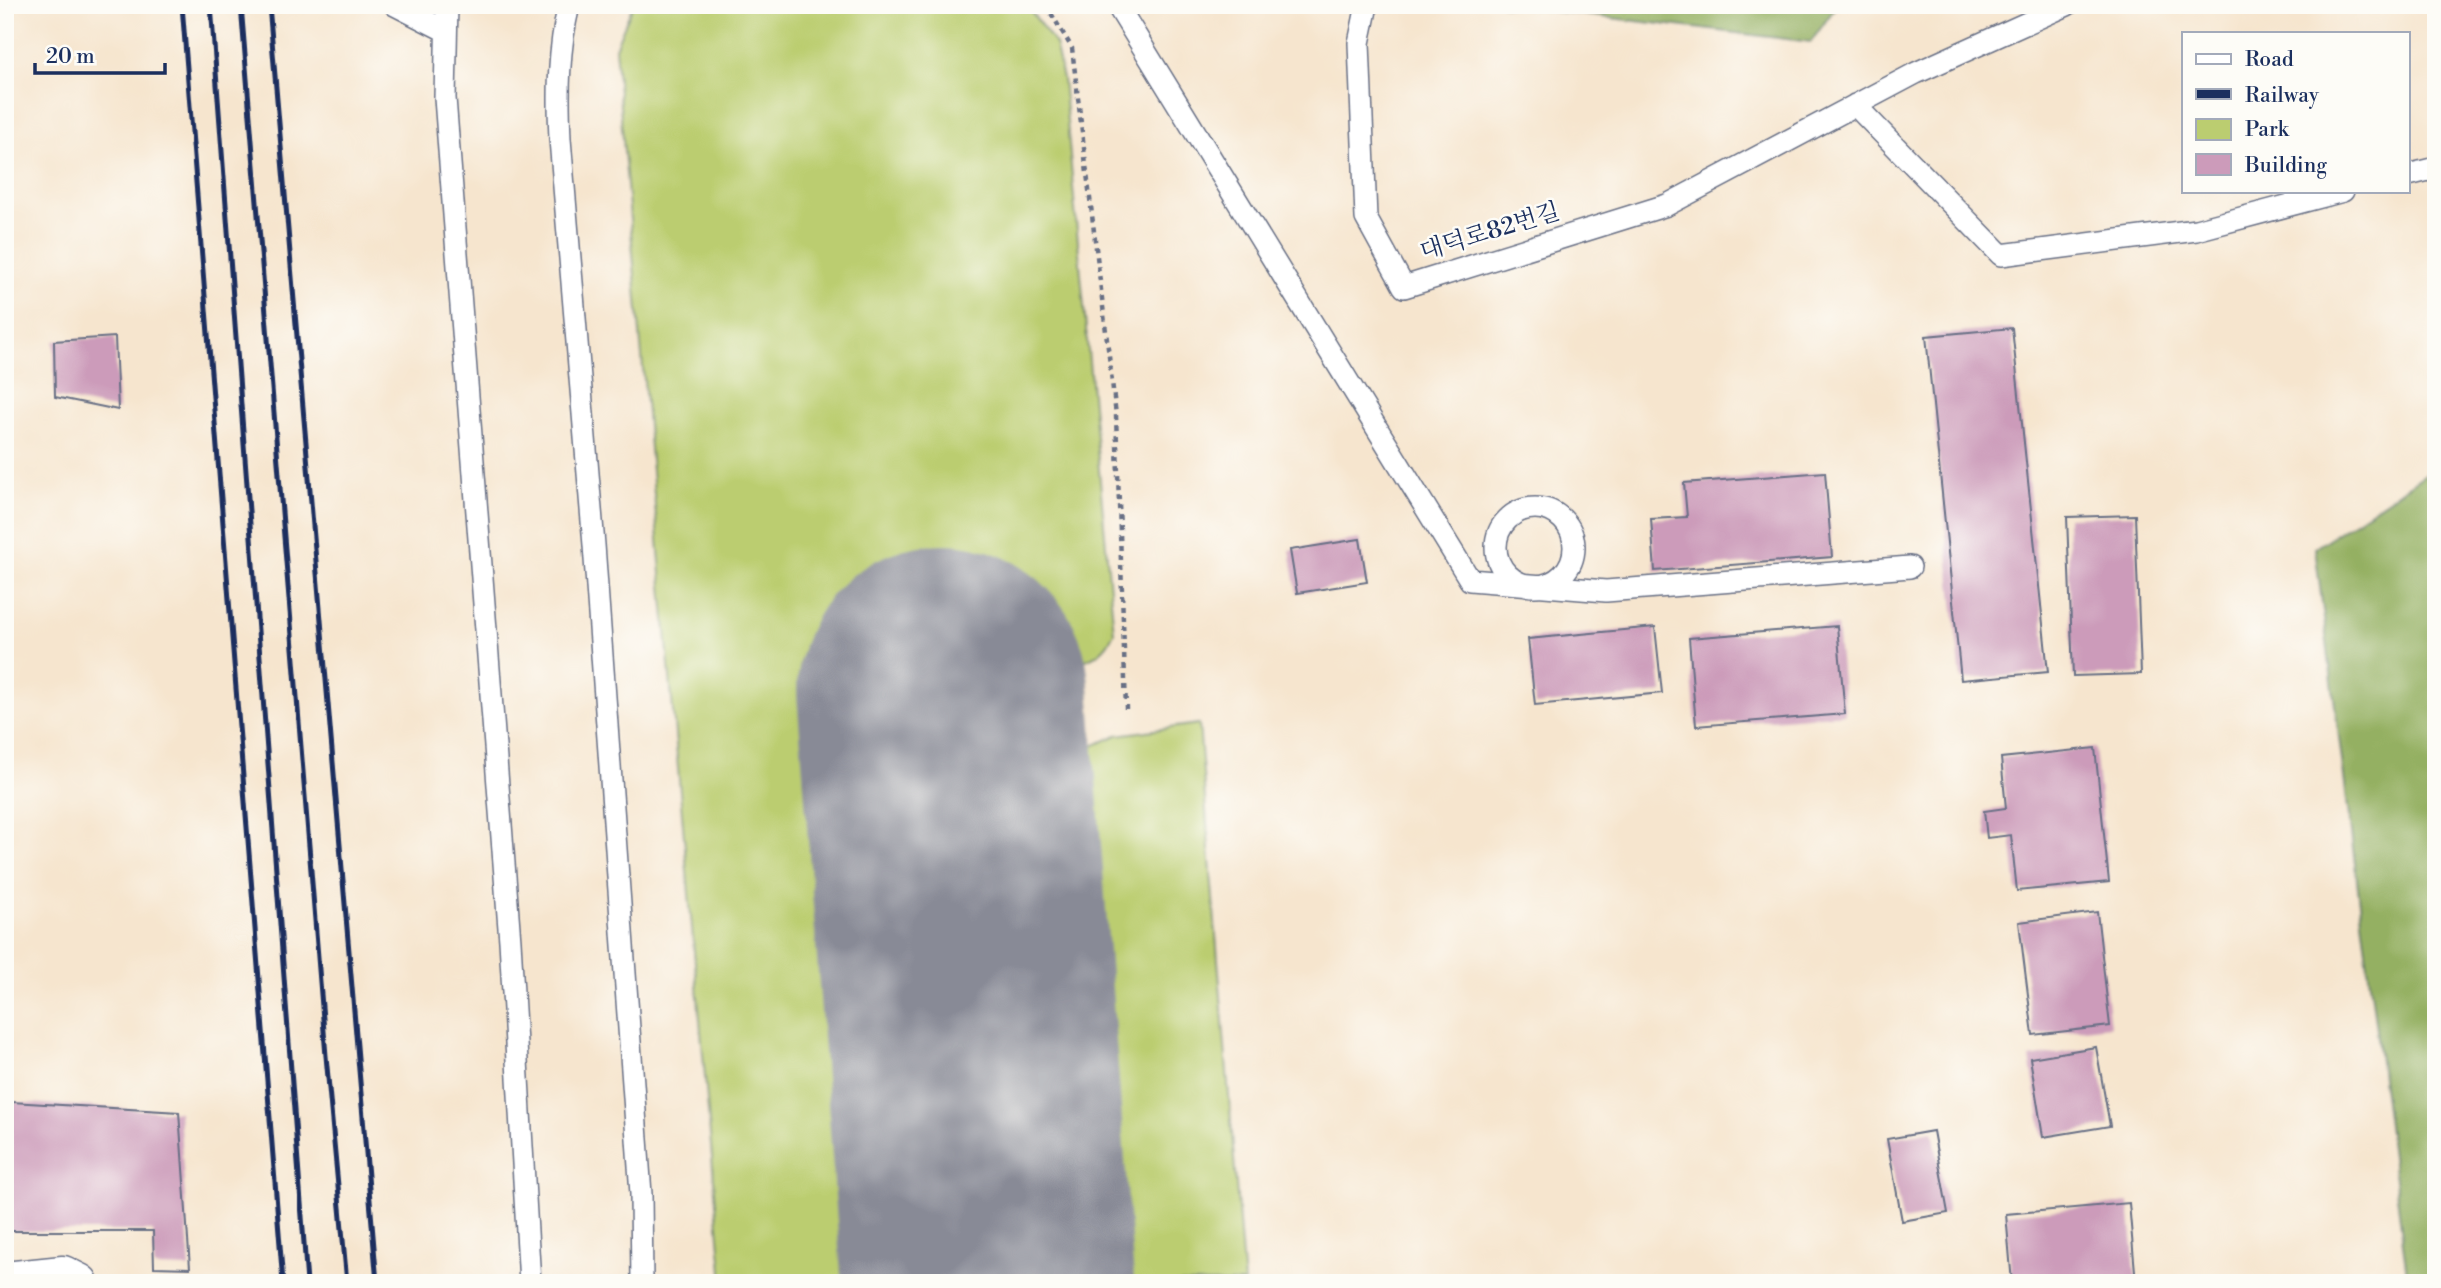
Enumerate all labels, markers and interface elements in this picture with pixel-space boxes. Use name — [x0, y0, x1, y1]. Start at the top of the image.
scale bar — [35, 32, 164, 76]
legend — [2182, 32, 2410, 192]
text: 20 m — [46, 44, 95, 70]
text: Road — [2245, 47, 2294, 73]
text: Railway — [2245, 83, 2320, 109]
text: Park — [2245, 117, 2290, 143]
text: Building — [2244, 153, 2327, 179]
street label: 대덕로82번길 — [1417, 197, 1563, 267]

